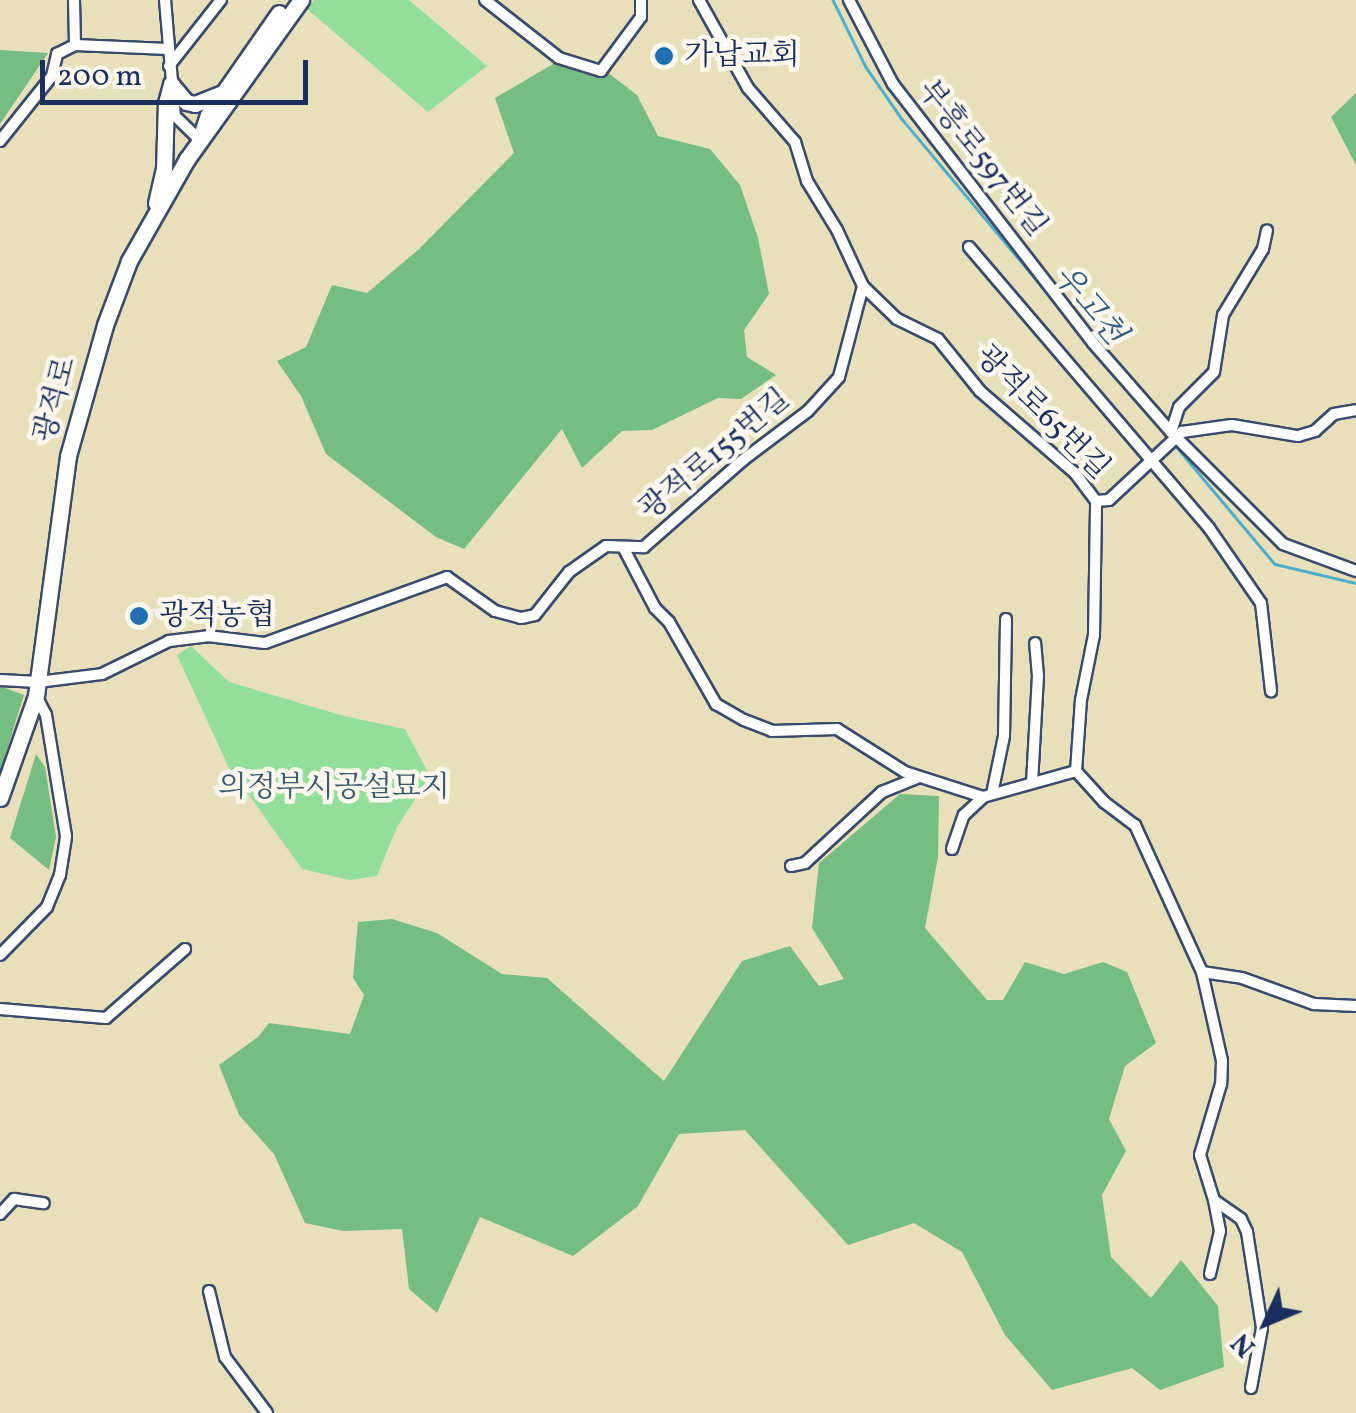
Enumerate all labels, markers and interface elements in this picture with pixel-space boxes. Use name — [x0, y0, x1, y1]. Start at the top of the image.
place label: 가납교회 — [684, 38, 800, 74]
scale bar — [45, 40, 312, 102]
marker: 가납교회 — [653, 45, 675, 67]
text: 200 m — [57, 56, 142, 98]
street label: 부흥로597번길 — [910, 74, 1054, 244]
water label: 우고천 — [1043, 258, 1133, 354]
street label: 광적로65번길 — [968, 339, 1116, 487]
street label: 광적로 — [27, 353, 85, 447]
street label: 광적로155번길 — [632, 382, 798, 528]
place label: 광적농협 — [159, 598, 275, 634]
marker: 광적농협 — [128, 605, 150, 627]
park label: 의정부시공설묘지 — [218, 770, 450, 806]
north arrow — [1216, 1273, 1316, 1373]
text: N — [1223, 1323, 1265, 1365]

